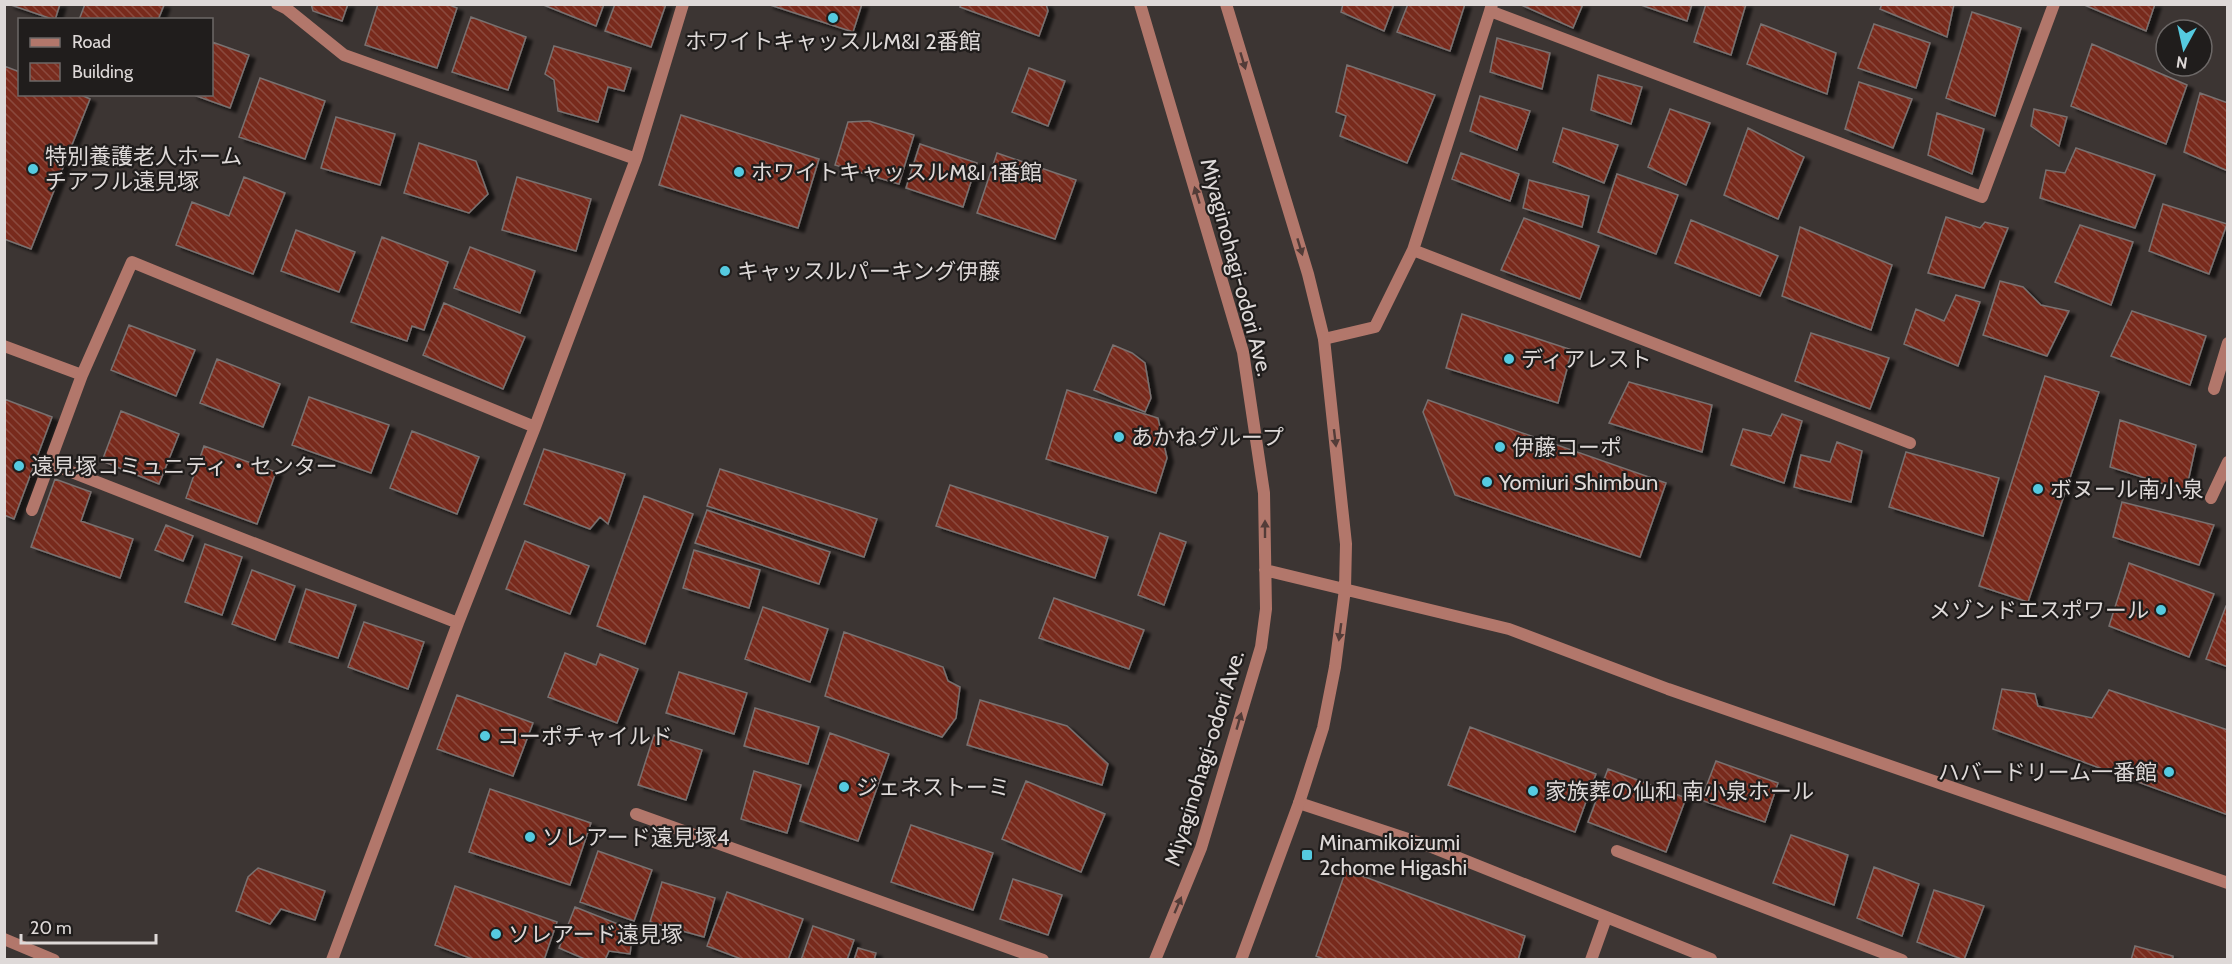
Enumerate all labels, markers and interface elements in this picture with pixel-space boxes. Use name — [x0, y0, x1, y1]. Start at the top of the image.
marker: ホワイトキャッスルM&I 2番館 — [826, 11, 840, 25]
legend — [18, 18, 213, 96]
north arrow — [2154, 18, 2214, 78]
place label: ホワイトキャッスルM&I 2番館 — [685, 28, 981, 55]
text: Road — [72, 31, 111, 53]
one-way arrow — [1239, 52, 1248, 70]
text: N — [2175, 52, 2189, 73]
text: Building — [72, 61, 134, 83]
place label: 特別養護老人ホーム チアフル遠見塚 — [45, 143, 242, 195]
street label: Miyaginohagi-odori Ave. — [1194, 155, 1279, 379]
place label: ホワイトキャッスルM&I 1番館 — [751, 159, 1042, 186]
marker: 特別養護老人ホーム チアフル遠見塚 — [26, 162, 40, 176]
marker: ホワイトキャッスルM&I 1番館 — [732, 165, 746, 179]
one-way arrow — [1192, 186, 1201, 204]
one-way arrow — [1295, 238, 1305, 256]
place label: キャッスルパーキング伊藤 — [737, 258, 1000, 285]
marker: キャッスルパーキング伊藤 — [718, 264, 732, 278]
place label: ディアレスト — [1521, 346, 1651, 373]
marker: ディアレスト — [1502, 352, 1516, 366]
place label: あかねグループ — [1131, 424, 1284, 451]
one-way arrow — [1330, 429, 1340, 448]
marker: あかねグループ — [1112, 430, 1126, 444]
place label: 伊藤コーポ — [1512, 434, 1622, 461]
marker: 伊藤コーポ — [1493, 440, 1507, 454]
place label: 遠見塚コミュニティ・センター — [31, 453, 338, 480]
marker: 遠見塚コミュニティ・センター — [12, 459, 26, 473]
place label: Yomiuri Shimbun — [1498, 469, 1658, 496]
marker: Yomiuri Shimbun — [1480, 475, 1494, 489]
place label: ボヌール南小泉 — [2050, 476, 2204, 503]
marker: ボヌール南小泉 — [2031, 482, 2045, 496]
one-way arrow — [1260, 520, 1270, 539]
place label: メゾンドエスポワール — [1929, 597, 2149, 624]
marker: メゾンドエスポワール — [2154, 603, 2168, 617]
one-way arrow — [1335, 623, 1344, 642]
street label: Miyaginohagi-odori Ave. — [1159, 647, 1250, 869]
one-way arrow — [1235, 712, 1244, 730]
place label: コーポチャイルド — [497, 723, 673, 750]
marker: コーポチャイルド — [478, 729, 492, 743]
place label: ハバードリーム一番館 — [1938, 759, 2157, 786]
marker: ハバードリーム一番館 — [2162, 765, 2176, 779]
place label: ジェネストーミ — [856, 774, 1010, 801]
place label: 家族葬の仙和 南小泉ホール — [1545, 778, 1814, 805]
marker: ジェネストーミ — [837, 780, 851, 794]
marker: 家族葬の仙和 南小泉ホール — [1526, 784, 1540, 798]
place label: ソレアード遠見塚4 — [542, 824, 730, 851]
place label: Minamikoizumi 2chome Higashi — [1319, 829, 1467, 881]
marker: ソレアード遠見塚4 — [523, 830, 537, 844]
marker: Minamikoizumi 2chome Higashi — [1300, 848, 1314, 862]
one-way arrow — [1173, 896, 1183, 914]
scale bar — [21, 907, 156, 945]
text: 20 m — [30, 917, 72, 939]
place label: ソレアード遠見塚 — [508, 921, 683, 948]
marker: ソレアード遠見塚 — [489, 927, 503, 941]

